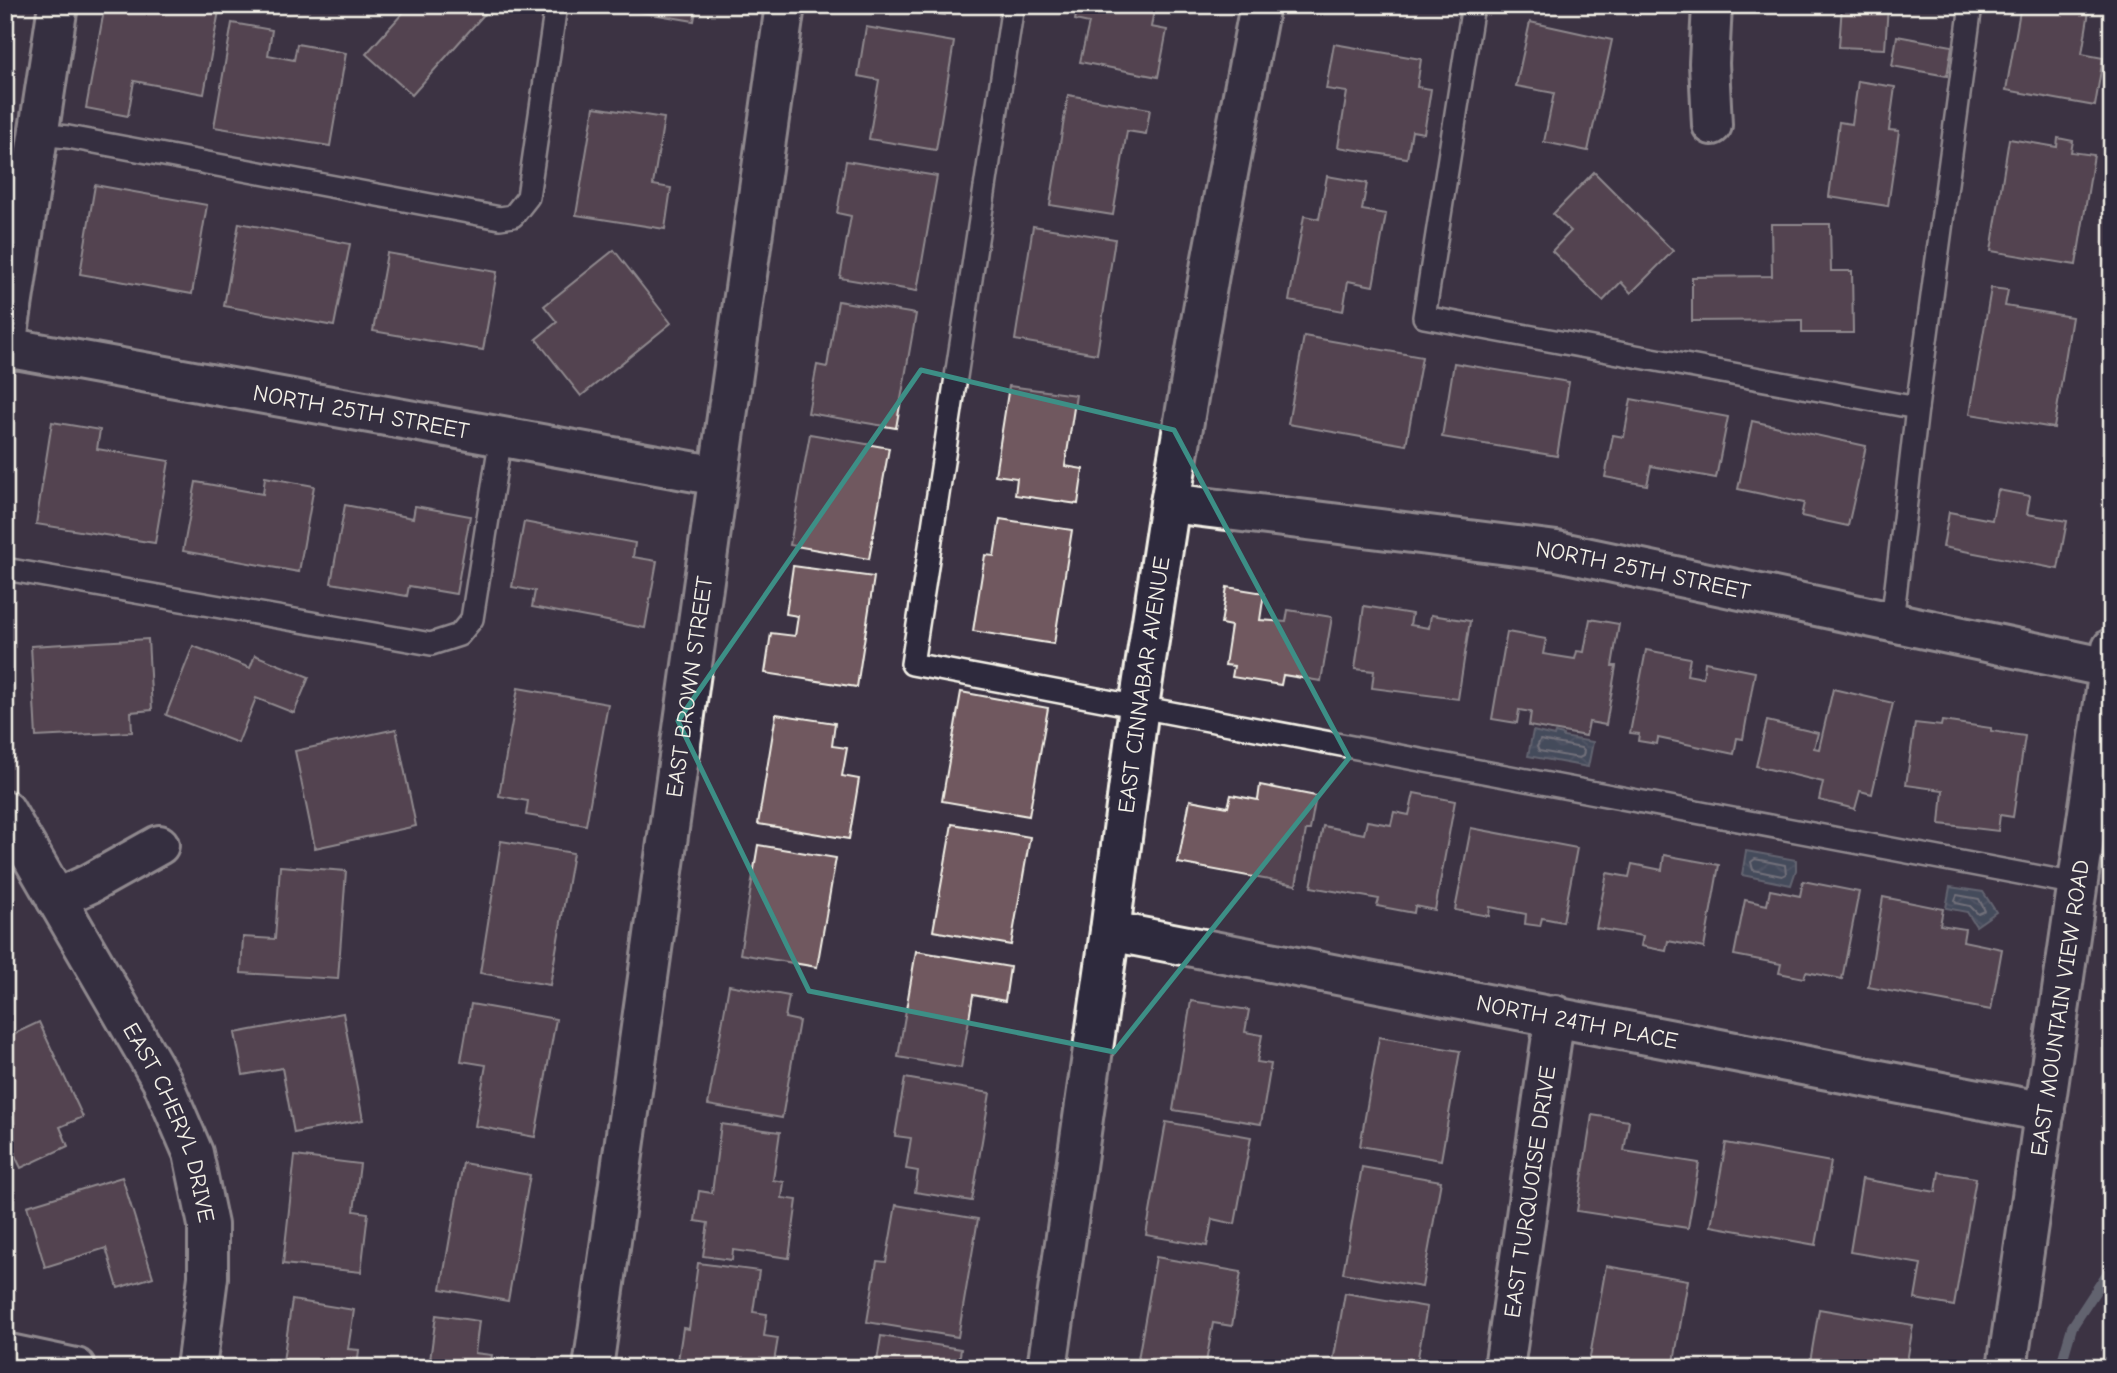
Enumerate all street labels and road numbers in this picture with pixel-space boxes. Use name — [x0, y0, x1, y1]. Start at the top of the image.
street label: NORTH 25TH STREET — [251, 379, 471, 445]
street label: NORTH 25TH STREET — [1534, 535, 1753, 606]
street label: EAST CINNABAR AVENUE — [1112, 555, 1176, 815]
street label: EAST BROWN STREET — [661, 575, 718, 799]
street label: EAST MOUNTAIN VIEW ROAD — [2025, 858, 2095, 1158]
street label: NORTH 24TH PLACE — [1474, 989, 1681, 1055]
street label: EAST CHERYL DRIVE — [117, 1018, 220, 1225]
street label: EAST TURQUOISE DRIVE — [1498, 1064, 1562, 1320]

